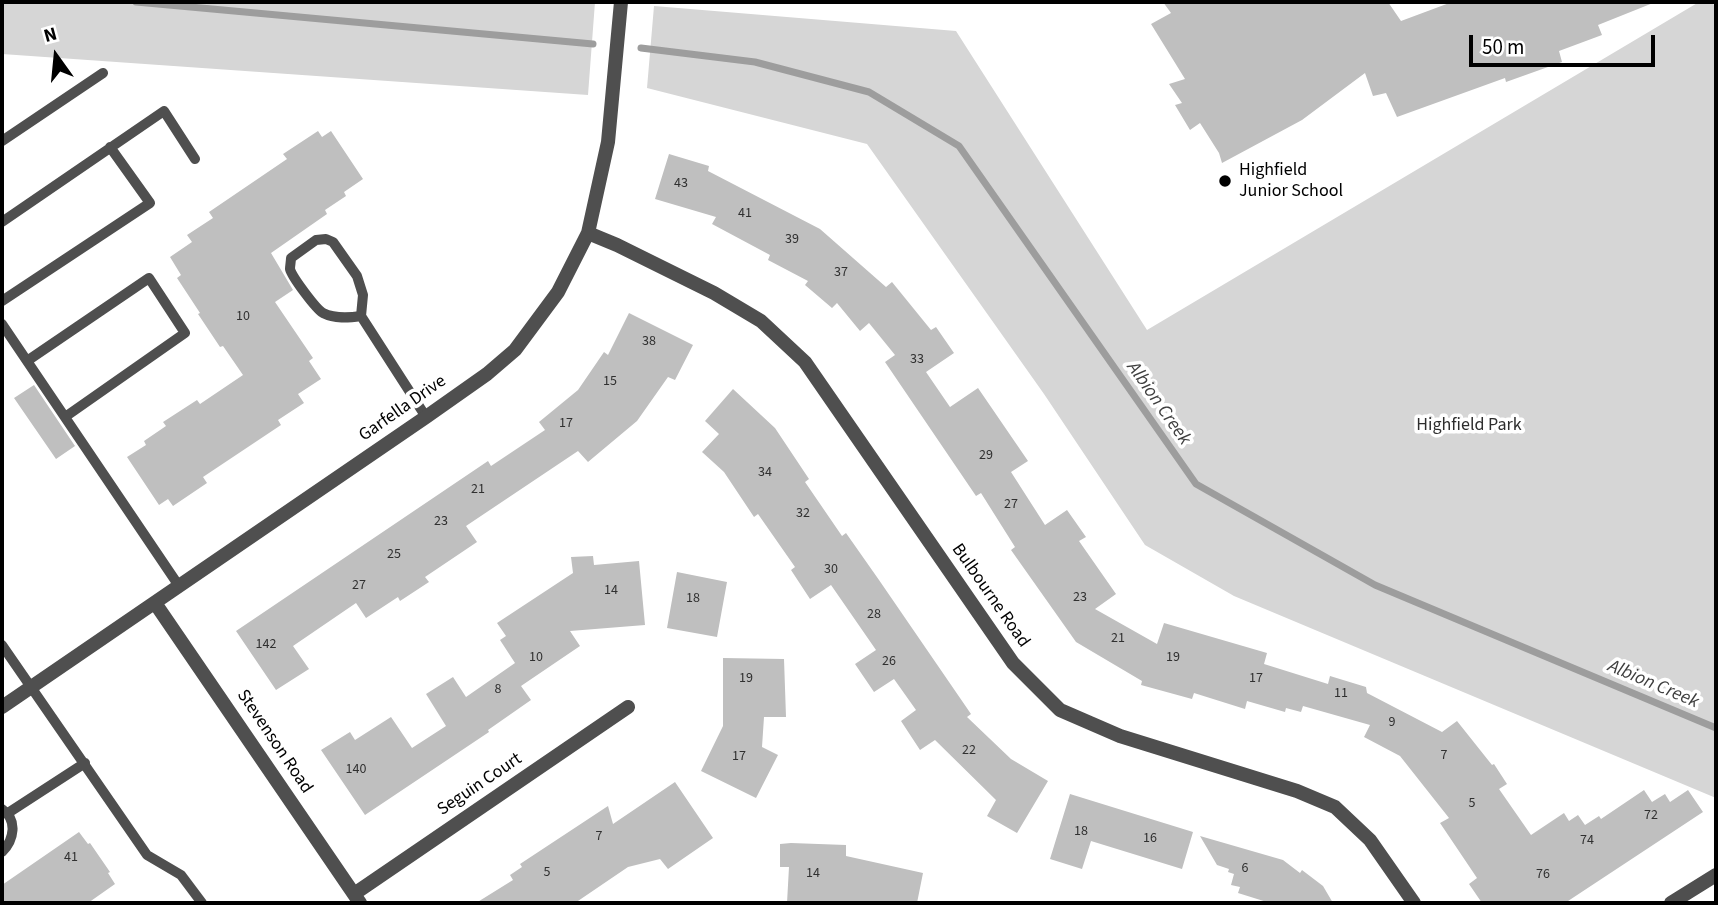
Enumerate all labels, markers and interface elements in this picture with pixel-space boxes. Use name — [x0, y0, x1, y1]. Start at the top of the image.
north arrow — [21, 21, 91, 91]
text: N — [41, 21, 60, 50]
scale bar — [1473, 21, 1658, 65]
text: 50 m — [1482, 32, 1524, 62]
place label: Highfield Junior School — [1239, 160, 1343, 202]
marker: Highfield Junior School — [1217, 173, 1233, 189]
house number: 43 — [674, 176, 688, 192]
house number: 41 — [738, 206, 752, 222]
house number: 39 — [785, 232, 799, 248]
house number: 37 — [834, 265, 848, 281]
house number: 10 — [236, 309, 250, 325]
house number: 38 — [642, 334, 656, 350]
house number: 33 — [910, 352, 924, 368]
water label: Albion Creek — [1121, 358, 1195, 450]
street label: Garfella Drive — [355, 371, 451, 447]
house number: 15 — [603, 374, 617, 390]
park label: Highfield Park — [1416, 415, 1522, 437]
house number: 17 — [559, 416, 573, 432]
house number: 29 — [979, 448, 993, 464]
house number: 34 — [758, 465, 772, 481]
house number: 21 — [471, 482, 485, 498]
house number: 27 — [1004, 497, 1018, 513]
house number: 32 — [796, 506, 810, 522]
house number: 23 — [434, 514, 448, 530]
street label: Bulbourne Road — [946, 540, 1034, 652]
house number: 25 — [387, 547, 401, 563]
house number: 30 — [824, 562, 838, 578]
house number: 27 — [352, 578, 366, 594]
house number: 14 — [604, 583, 618, 599]
house number: 23 — [1073, 590, 1087, 606]
house number: 18 — [686, 591, 700, 607]
house number: 28 — [867, 607, 881, 623]
house number: 21 — [1111, 631, 1125, 647]
house number: 142 — [256, 637, 276, 653]
house number: 10 — [529, 650, 543, 666]
house number: 19 — [1166, 650, 1180, 666]
house number: 26 — [882, 654, 896, 670]
water label: Albion Creek — [1604, 656, 1702, 714]
house number: 19 — [739, 671, 753, 687]
house number: 17 — [1249, 671, 1263, 687]
house number: 8 — [495, 682, 501, 698]
street label: Stevenson Road — [231, 686, 317, 798]
house number: 11 — [1334, 686, 1348, 702]
house number: 9 — [1389, 715, 1395, 731]
house number: 22 — [962, 743, 976, 759]
house number: 7 — [1441, 748, 1447, 764]
street label: Seguin Court — [434, 749, 526, 821]
house number: 17 — [732, 749, 746, 765]
house number: 140 — [346, 762, 366, 778]
house number: 5 — [1469, 796, 1475, 812]
house number: 72 — [1644, 808, 1658, 824]
house number: 18 — [1074, 824, 1088, 840]
house number: 7 — [596, 829, 602, 845]
house number: 16 — [1143, 831, 1157, 847]
house number: 74 — [1580, 833, 1594, 849]
house number: 41 — [64, 850, 78, 866]
house number: 6 — [1242, 861, 1248, 877]
house number: 5 — [544, 865, 550, 881]
house number: 14 — [806, 866, 820, 882]
house number: 76 — [1536, 867, 1550, 883]

